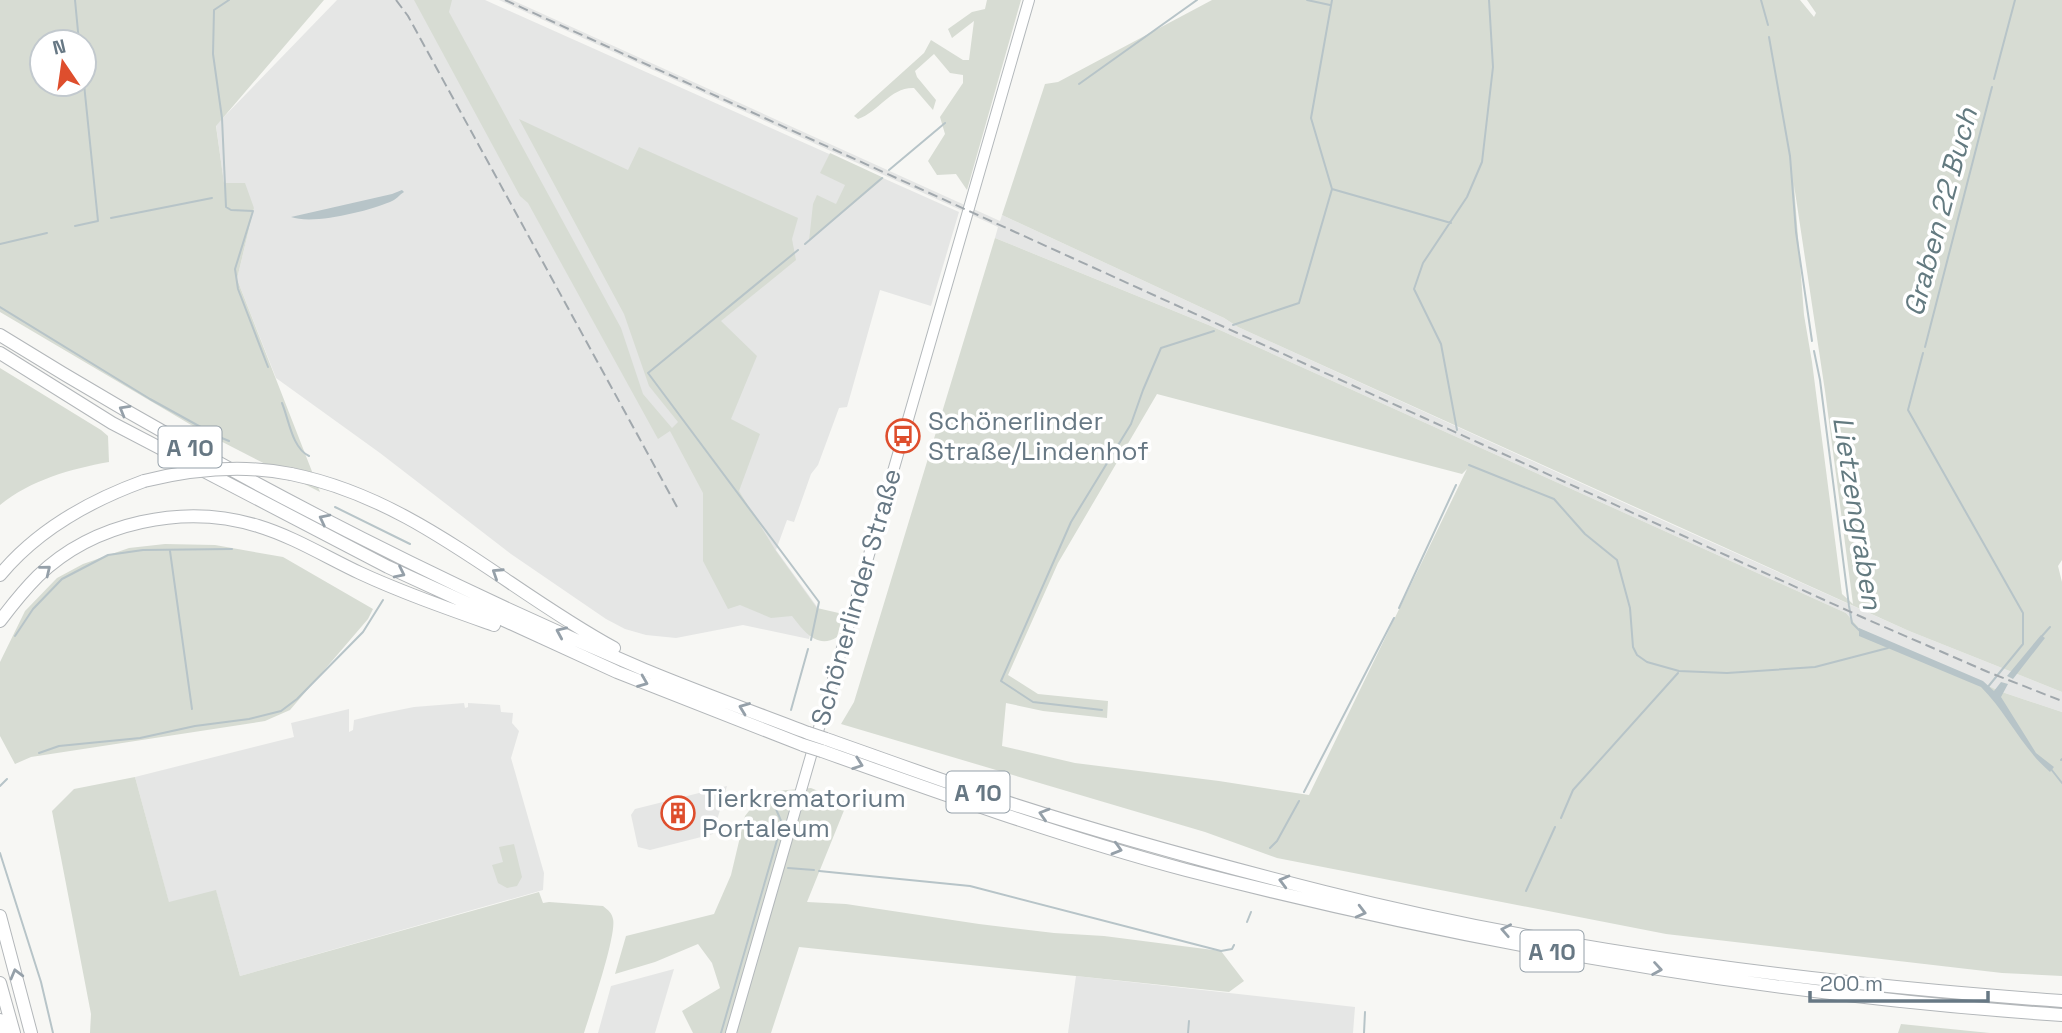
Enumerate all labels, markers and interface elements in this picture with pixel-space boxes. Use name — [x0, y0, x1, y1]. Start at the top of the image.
north arrow — [28, 28, 98, 98]
text: N — [50, 33, 68, 61]
water label: Graben 22 Buch — [1895, 103, 1985, 320]
place label: Schönerlinder Straße/Lindenhof — [928, 404, 1149, 468]
one-way arrow — [119, 405, 132, 418]
water label: Lietzengraben — [1825, 414, 1891, 613]
bus stop icon: Schönerlinder Straße/Lindenhof — [884, 417, 922, 455]
road number: A 10 — [158, 426, 222, 467]
street label: Schönerlinder Straße — [803, 465, 909, 729]
one-way arrow — [319, 513, 331, 527]
one-way arrow — [393, 565, 405, 579]
one-way arrow — [38, 566, 50, 579]
one-way arrow — [492, 569, 505, 582]
one-way arrow — [556, 627, 568, 641]
one-way arrow — [637, 674, 649, 688]
one-way arrow — [739, 702, 751, 716]
one-way arrow — [851, 756, 863, 770]
road number: A 10 — [946, 772, 1010, 812]
place label: Tierkrematorium Portaleum — [702, 781, 906, 845]
building icon: Tierkrematorium Portaleum — [659, 794, 697, 832]
one-way arrow — [1038, 807, 1050, 822]
one-way arrow — [1111, 841, 1123, 856]
one-way arrow — [1279, 875, 1291, 889]
one-way arrow — [1355, 904, 1367, 918]
one-way arrow — [1500, 924, 1512, 939]
road number: A 10 — [1520, 931, 1584, 972]
scale bar — [1810, 960, 1988, 1004]
one-way arrow — [1651, 961, 1663, 976]
one-way arrow — [10, 968, 25, 980]
text: 200 m — [1820, 970, 1883, 997]

